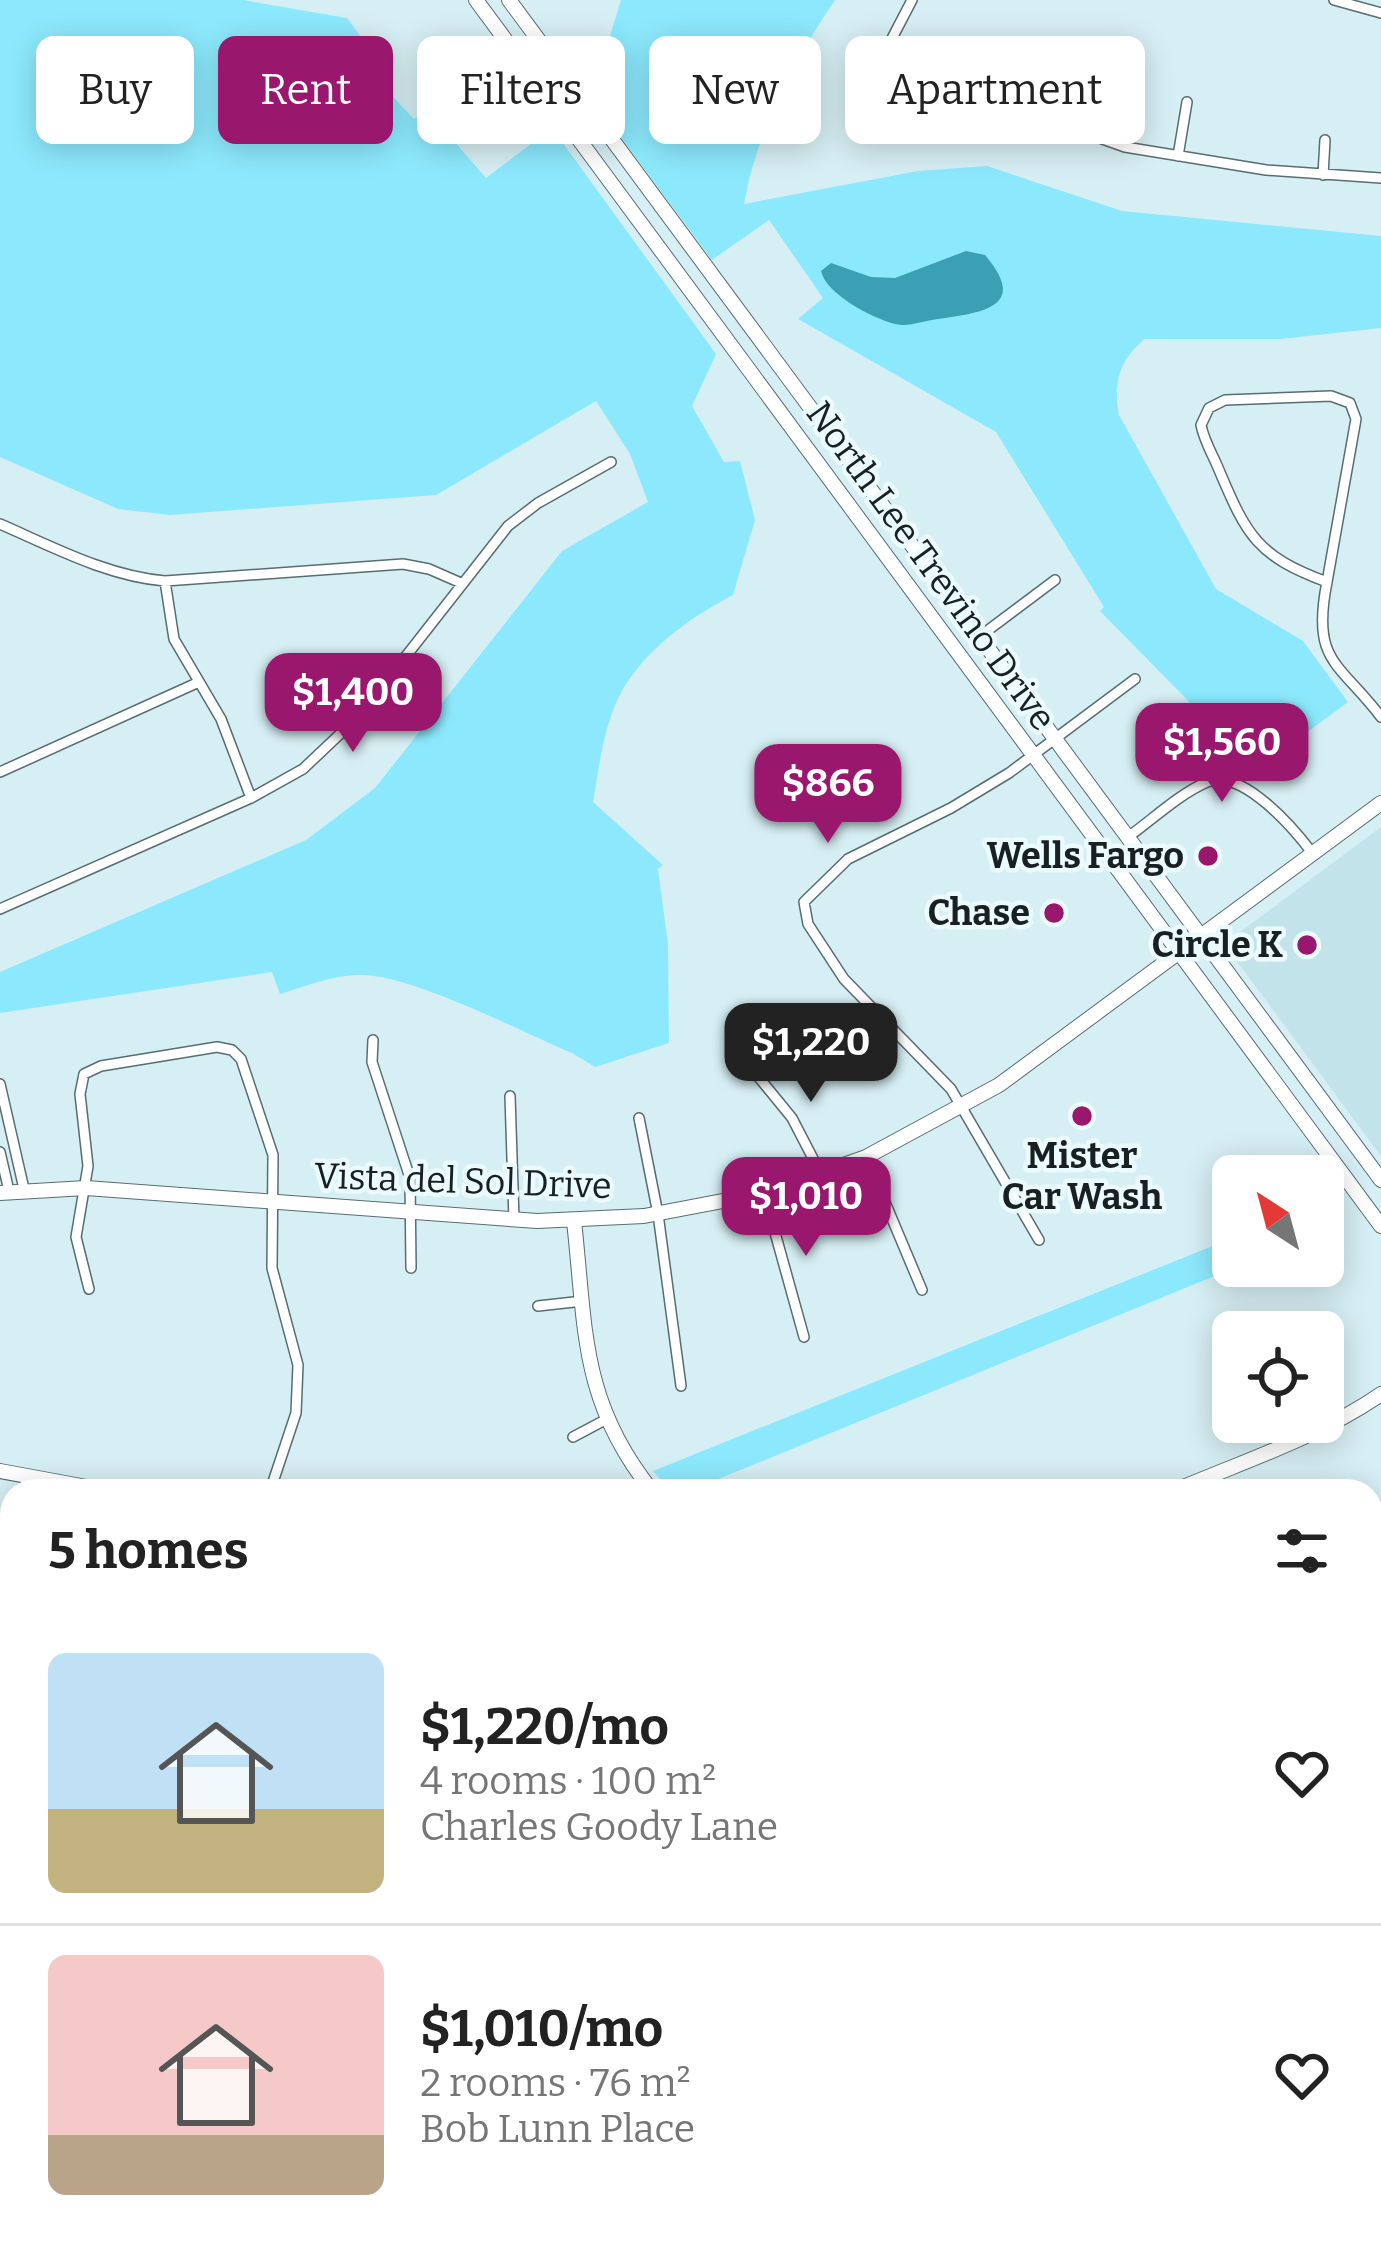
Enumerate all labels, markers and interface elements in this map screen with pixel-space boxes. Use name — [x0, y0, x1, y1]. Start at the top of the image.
chip: Buy — [36, 36, 194, 144]
chip: Rent — [218, 36, 393, 144]
chip: Filters — [417, 36, 625, 144]
chip: New — [649, 36, 821, 144]
chip: Apartment — [845, 36, 1145, 144]
street label: North Lee Trevino Drive — [797, 393, 1065, 739]
pin: $1,400 — [255, 653, 451, 755]
text: $1,400 — [292, 669, 414, 715]
pin: $1,560 — [1124, 703, 1320, 805]
text: $1,560 — [1162, 719, 1282, 765]
pin: $866 — [757, 744, 899, 846]
text: $866 — [781, 760, 875, 806]
place label: Wells Fargo — [987, 834, 1184, 878]
marker: Wells Fargo — [1195, 843, 1221, 869]
place label: Chase — [927, 891, 1030, 935]
marker: Chase — [1041, 900, 1067, 926]
place label: Circle K — [1152, 923, 1283, 967]
marker: Circle K — [1294, 932, 1320, 958]
pin: $1,220 — [713, 1003, 909, 1105]
text: $1,220 — [752, 1019, 870, 1065]
marker: Mister Car Wash — [1069, 1103, 1095, 1129]
place label: Mister Car Wash — [1002, 1134, 1163, 1219]
street label: Vista del Sol Drive — [314, 1154, 612, 1208]
north arrow — [1212, 1155, 1344, 1287]
map controls — [1212, 1155, 1344, 1443]
pin: $1,010 — [708, 1157, 904, 1259]
text: $1,010 — [749, 1173, 863, 1219]
button: locate — [1212, 1311, 1344, 1443]
icon: filters — [1269, 1518, 1335, 1584]
text: 5 homes — [48, 1520, 249, 1582]
text: $1,220/mo — [420, 1696, 669, 1758]
icon: home — [144, 1701, 288, 1845]
icon: heart — [1269, 1740, 1335, 1806]
text: 4 rooms · 100 m² — [420, 1758, 716, 1804]
text: Charles Goody Lane — [420, 1804, 778, 1850]
text: $1,010/mo — [420, 1998, 663, 2060]
icon: home — [144, 2003, 288, 2147]
icon: heart — [1269, 2042, 1335, 2108]
text: 2 rooms · 76 m² — [420, 2060, 691, 2106]
text: Bob Lunn Place — [420, 2106, 695, 2152]

